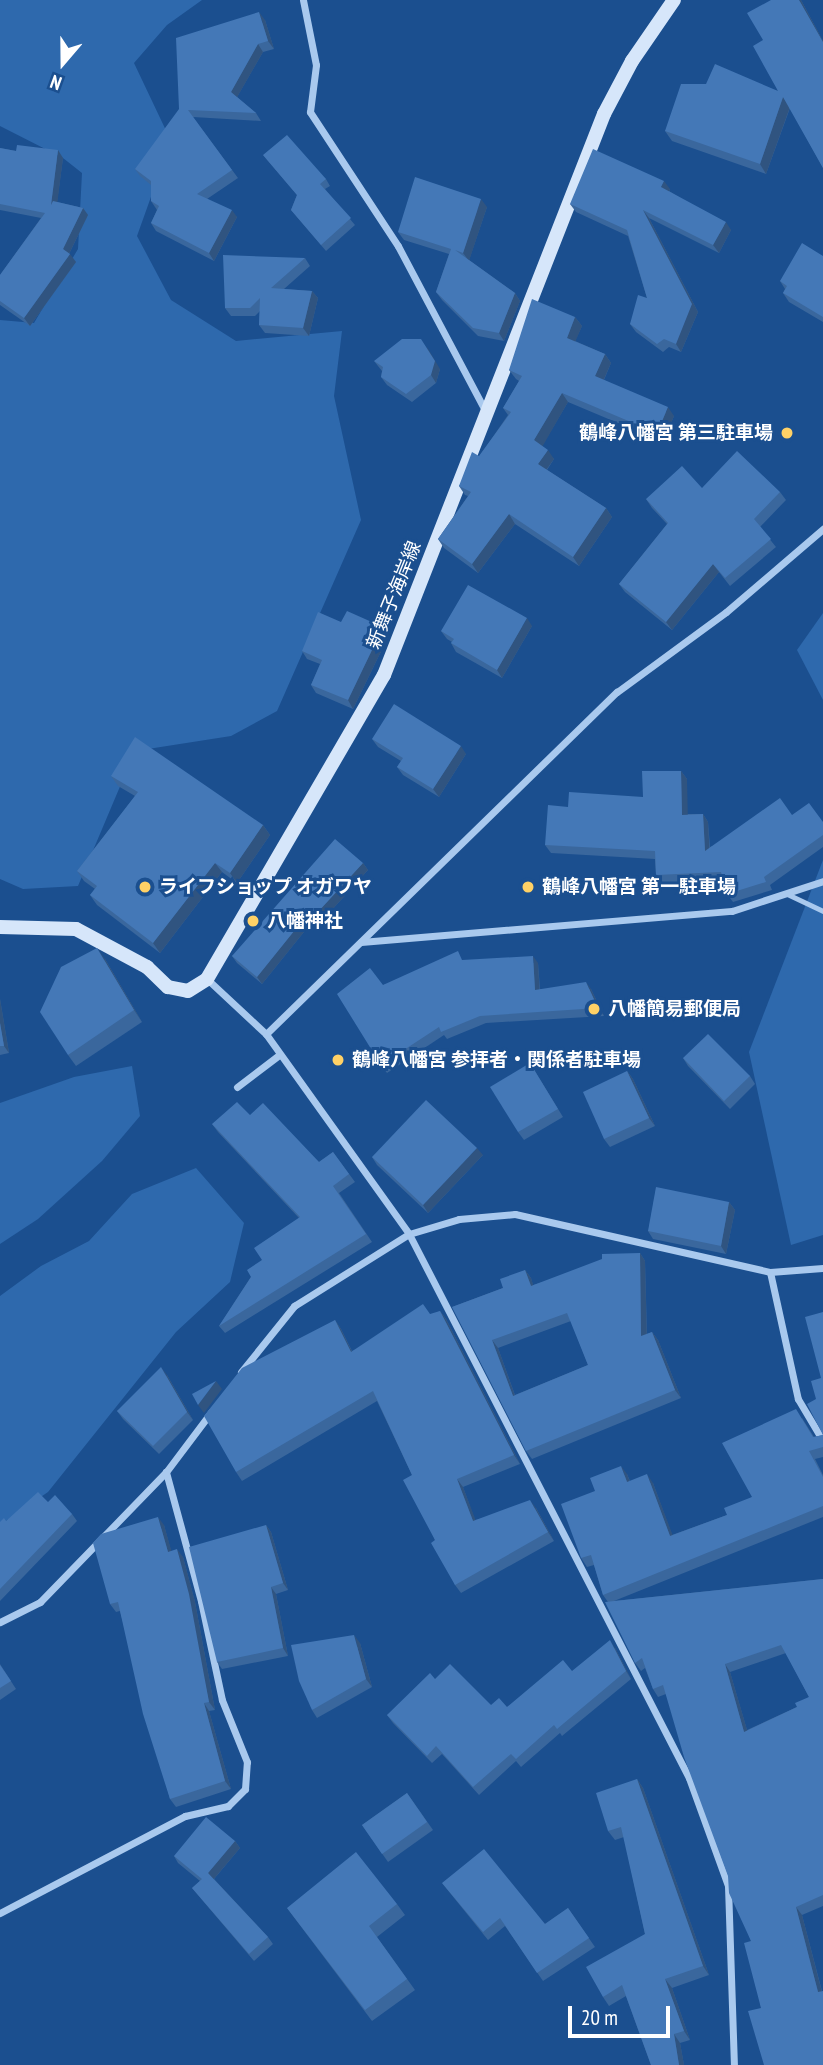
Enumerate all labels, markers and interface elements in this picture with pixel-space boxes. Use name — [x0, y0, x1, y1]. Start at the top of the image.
north arrow — [28, 28, 98, 98]
text: N — [47, 70, 65, 96]
place label: 鶴峰八幡宮 第三駐車場 — [579, 422, 773, 444]
marker: 鶴峰八幡宮 第三駐車場 — [779, 425, 795, 441]
street label: 新舞子海岸線 — [362, 538, 426, 652]
place label: ライフショップ オガワヤ — [159, 876, 372, 898]
place label: 鶴峰八幡宮 第一駐車場 — [542, 876, 736, 898]
marker: ライフショップ オガワヤ — [137, 879, 153, 895]
marker: 鶴峰八幡宮 第一駐車場 — [520, 879, 536, 895]
place label: 八幡神社 — [267, 910, 343, 932]
marker: 八幡神社 — [245, 913, 261, 929]
place label: 八幡簡易郵便局 — [608, 998, 741, 1020]
marker: 八幡簡易郵便局 — [586, 1001, 602, 1017]
place label: 鶴峰八幡宮 参拝者・関係者駐車場 — [352, 1049, 641, 1071]
marker: 鶴峰八幡宮 参拝者・関係者駐車場 — [330, 1052, 346, 1068]
scale bar — [571, 1992, 672, 2036]
text: 20 m — [581, 2004, 618, 2031]

